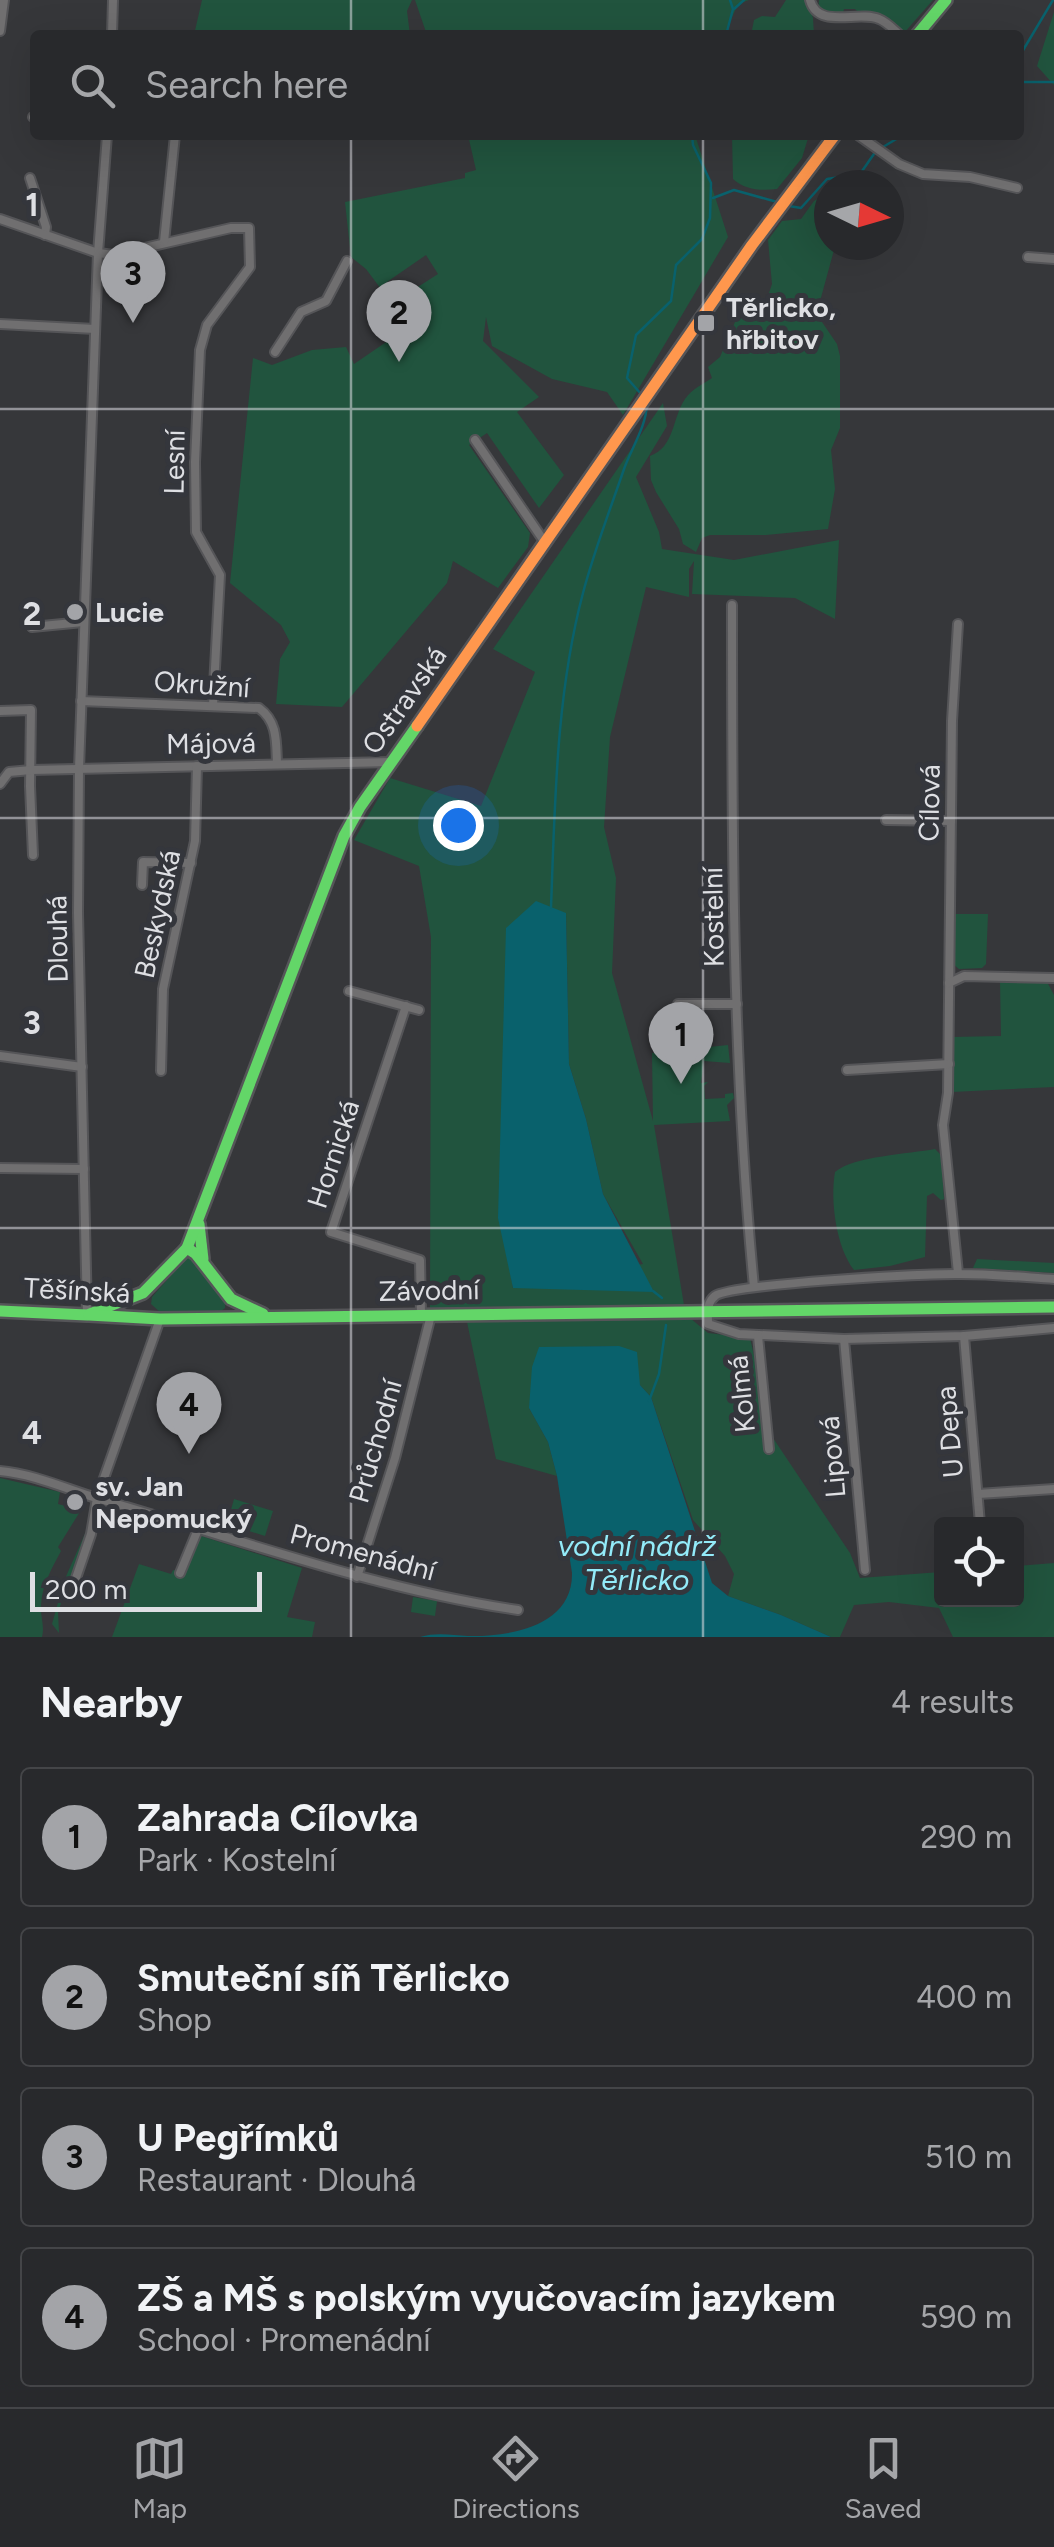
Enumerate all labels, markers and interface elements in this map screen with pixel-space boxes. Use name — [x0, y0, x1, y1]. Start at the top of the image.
search box — [30, 30, 1024, 140]
icon: search — [65, 58, 120, 113]
text: Search here — [145, 62, 348, 108]
north arrow — [814, 170, 904, 260]
text: 1 — [25, 186, 39, 224]
pin: 3 — [100, 240, 166, 323]
pin: 2 — [366, 280, 432, 362]
place label: Těrlicko, hřbitov — [726, 290, 836, 356]
marker: Těrlicko, hřbitov — [695, 312, 717, 334]
street label: Lesní — [156, 428, 192, 495]
text: 2 — [23, 595, 41, 633]
place label: Lucie — [95, 595, 164, 629]
marker: Lucie — [64, 601, 86, 623]
street label: Ostravská — [355, 639, 453, 761]
street label: Okružní — [153, 664, 253, 704]
street label: Májová — [166, 725, 256, 761]
street label: Cílová — [911, 764, 947, 842]
your location — [433, 800, 484, 851]
street label: Beskydská — [127, 847, 187, 981]
street label: Kostelní — [695, 865, 731, 967]
street label: Dlouhá — [39, 895, 75, 983]
pin: 1 — [648, 1002, 714, 1084]
text: 3 — [23, 1004, 41, 1042]
street label: Hornická — [300, 1096, 366, 1212]
street label: Těšínská — [23, 1270, 131, 1310]
street label: Závodní — [378, 1272, 481, 1308]
street label: Kolmá — [720, 1354, 762, 1434]
pin: 4 — [156, 1372, 222, 1454]
street label: Průchodní — [341, 1374, 409, 1507]
street label: U Depa — [928, 1385, 970, 1479]
text: 4 — [22, 1414, 42, 1452]
street label: Lipová — [811, 1415, 853, 1499]
place label: sv. Jan Nepomucký — [95, 1469, 253, 1535]
marker: sv. Jan Nepomucký — [64, 1491, 86, 1513]
street label: Promenádní — [286, 1516, 441, 1588]
map controls — [934, 1517, 1024, 1607]
button: locate — [934, 1517, 1024, 1607]
water label: vodní nádrž Těrlicko — [558, 1527, 716, 1598]
scale bar — [30, 1567, 262, 1612]
text: 200 m — [45, 1572, 127, 1606]
text: Nearby — [40, 1677, 182, 1728]
text: 4 results — [891, 1683, 1014, 1721]
text: Zahrada Cílovka — [137, 1795, 418, 1841]
text: 1 — [68, 1818, 81, 1856]
text: 290 m — [920, 1818, 1012, 1856]
text: Park · Kostelní — [137, 1841, 336, 1879]
text: Smuteční síň Těrlicko — [137, 1955, 510, 2001]
text: 2 — [65, 1978, 84, 2016]
text: 400 m — [916, 1978, 1012, 2016]
text: Shop — [137, 2001, 212, 2039]
text: U Pegřímků — [137, 2115, 339, 2161]
text: 3 — [66, 2138, 83, 2176]
text: 510 m — [925, 2138, 1012, 2176]
text: Restaurant · Dlouhá — [137, 2161, 416, 2199]
text: ZŠ a MŠ s polským vyučovacím jazykem — [137, 2275, 836, 2321]
text: 4 — [64, 2298, 85, 2336]
text: 590 m — [920, 2298, 1012, 2336]
text: School · Promenádní — [137, 2321, 431, 2359]
tab: Map — [132, 2431, 187, 2525]
tab: Directions — [452, 2431, 580, 2525]
tab: Saved — [844, 2431, 922, 2525]

